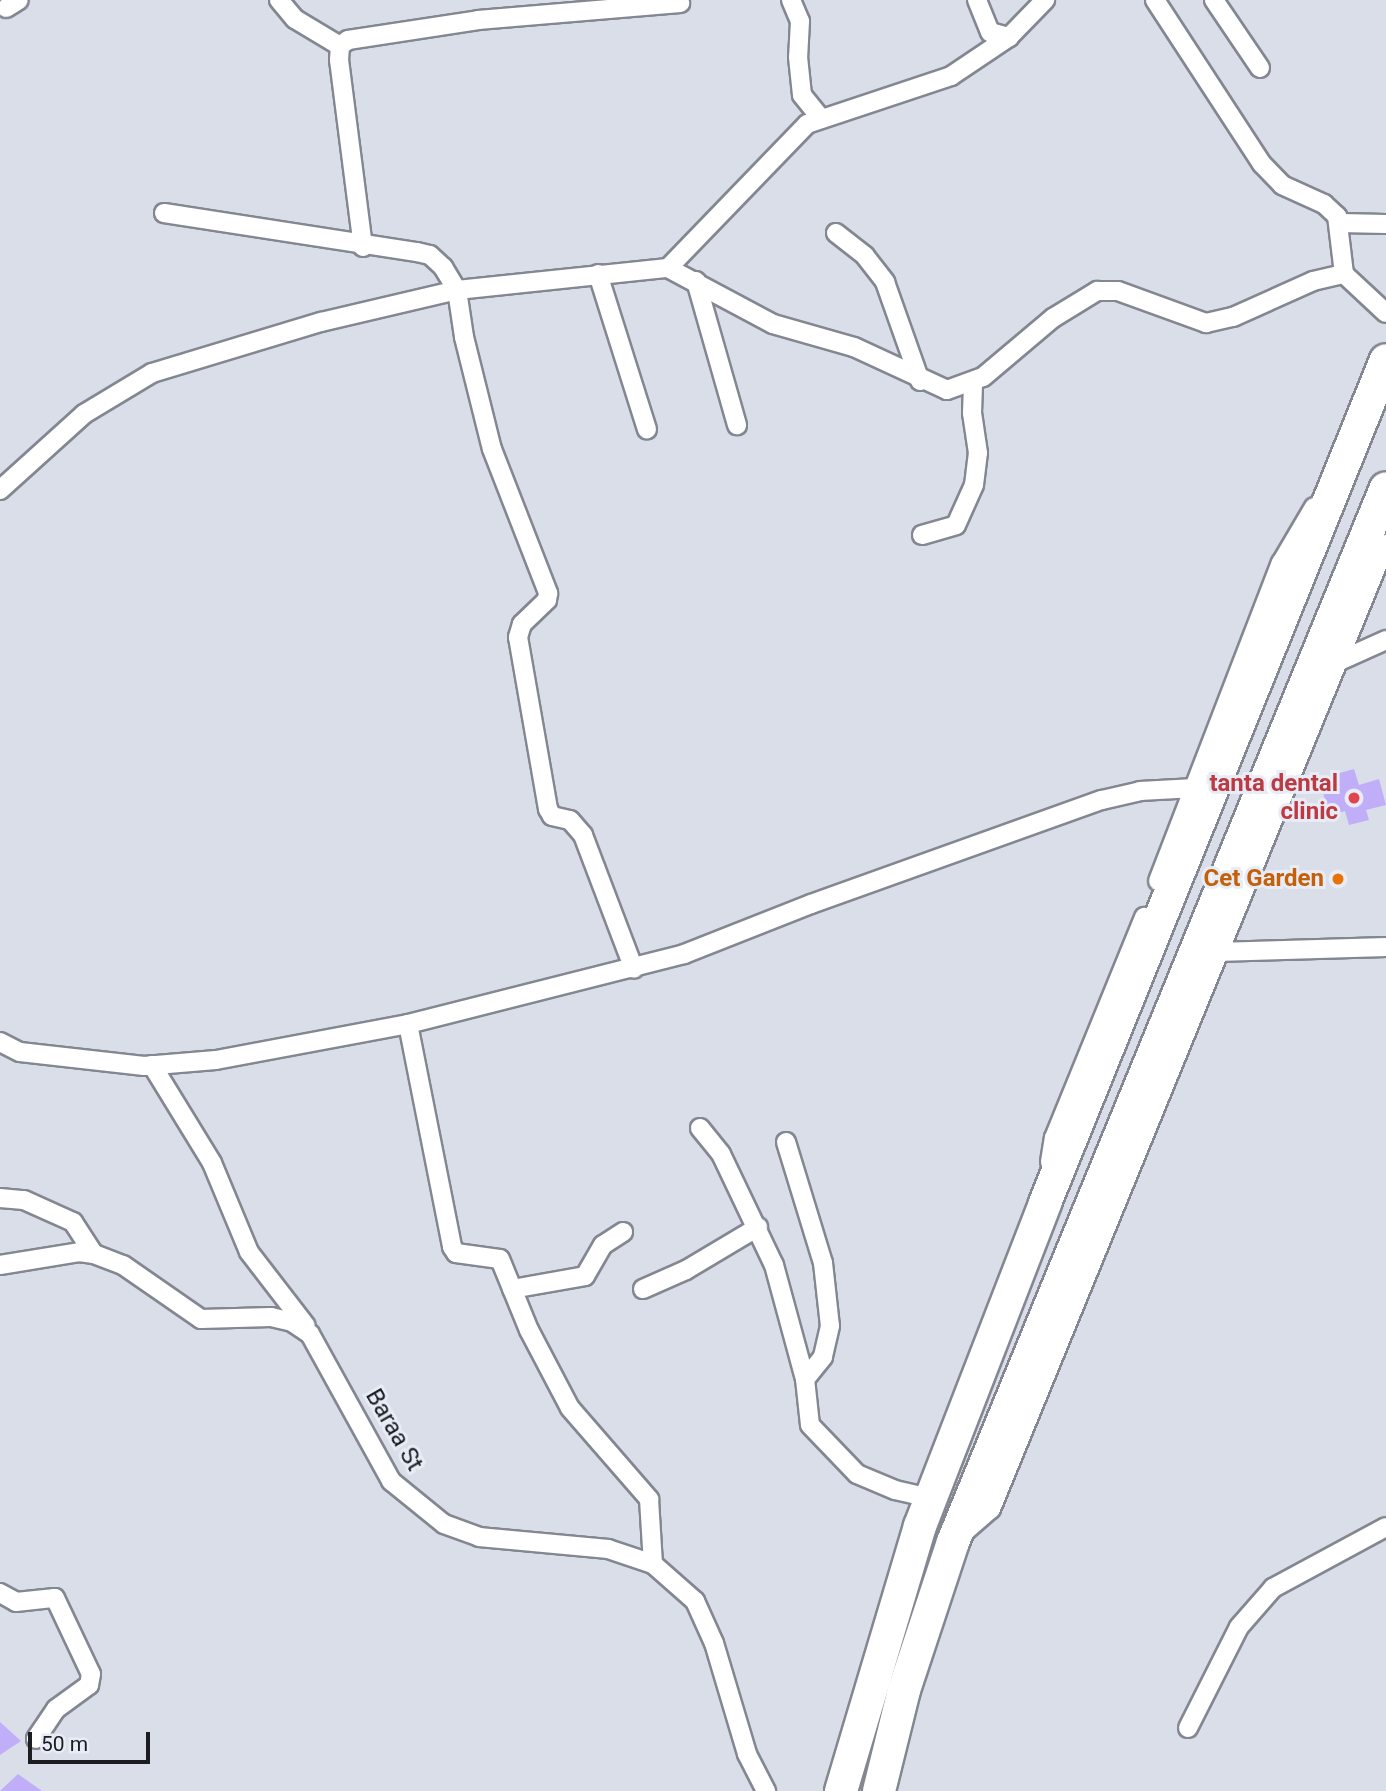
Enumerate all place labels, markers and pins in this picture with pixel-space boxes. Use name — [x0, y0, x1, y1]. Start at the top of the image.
place label: tanta dental clinic — [1209, 770, 1338, 826]
marker: tanta dental clinic — [1344, 788, 1364, 808]
place label: Cet Garden — [1204, 865, 1324, 893]
marker: Cet Garden — [1330, 871, 1346, 887]

